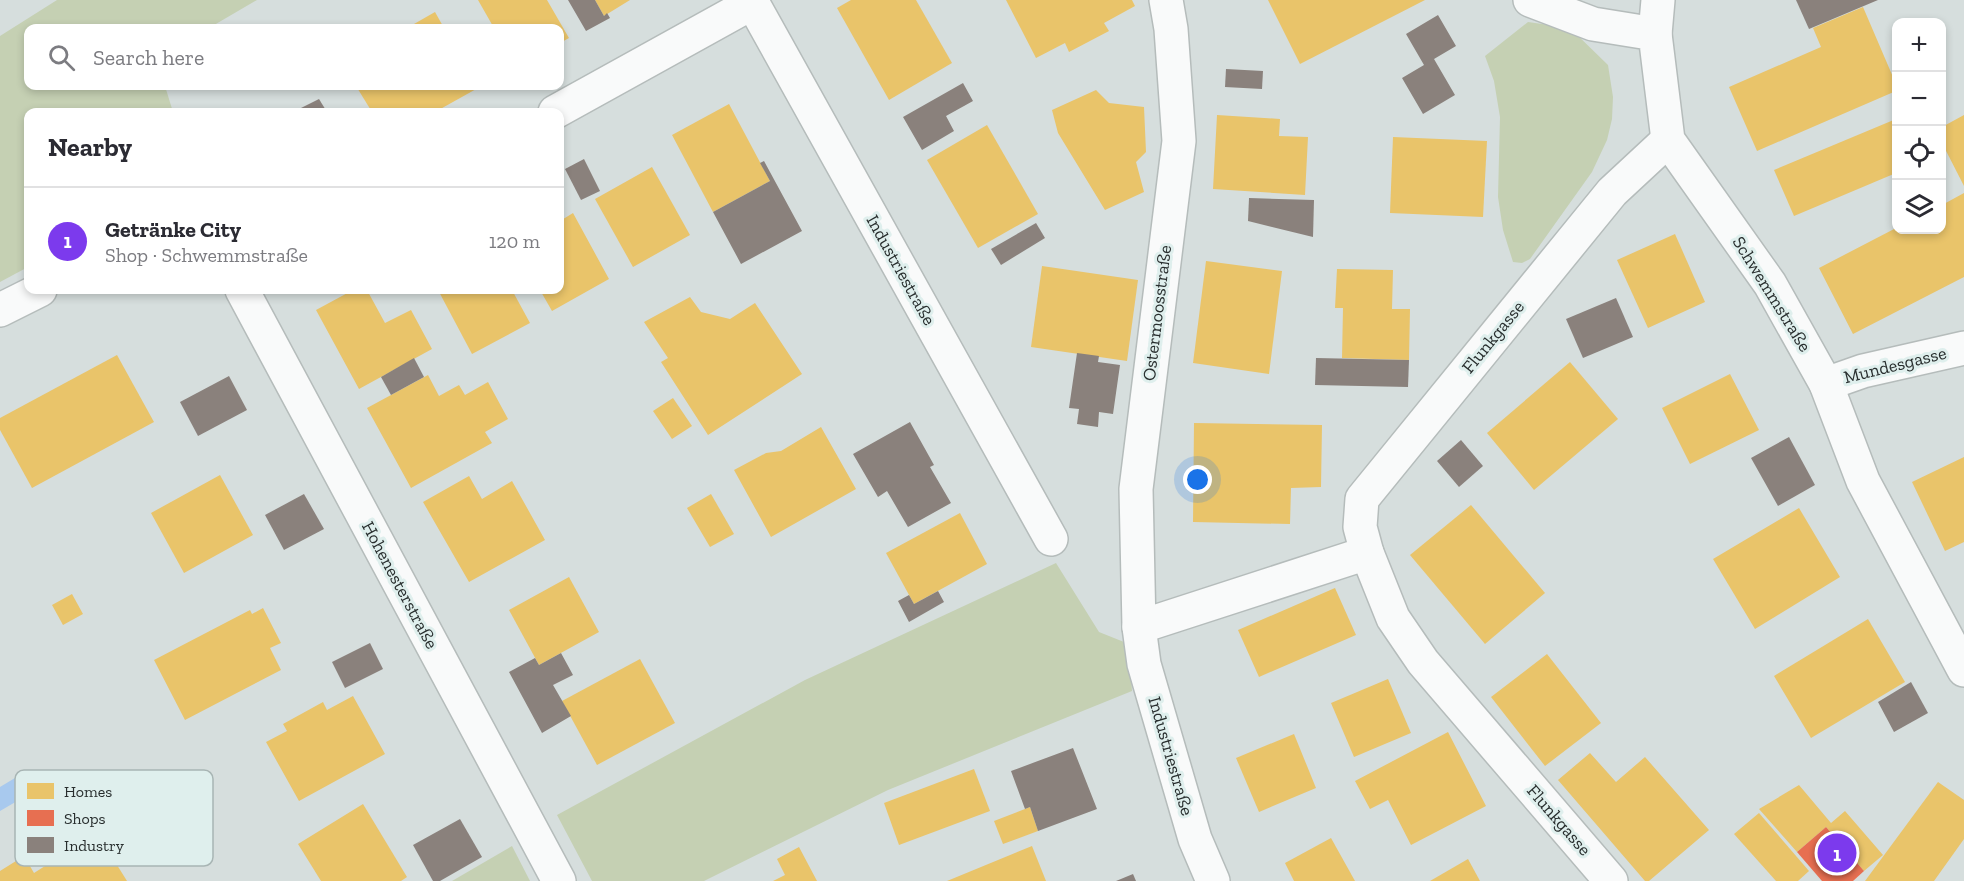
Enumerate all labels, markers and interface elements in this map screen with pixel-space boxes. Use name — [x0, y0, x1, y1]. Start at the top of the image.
map controls — [1892, 18, 1946, 234]
button: + — [1892, 18, 1946, 72]
search box — [24, 24, 564, 90]
icon: search — [45, 41, 78, 74]
text: Search here — [93, 44, 204, 71]
button: − — [1892, 72, 1946, 126]
button: locate — [1892, 126, 1946, 180]
text: Nearby — [48, 131, 132, 163]
button: layers — [1892, 180, 1946, 234]
street label: Industriestraße — [862, 211, 940, 329]
text: Getränke City — [105, 216, 241, 243]
text: 1 — [63, 229, 72, 253]
text: 120 m — [489, 229, 540, 253]
street label: Schwemmstraße — [1728, 232, 1816, 356]
text: Shop · Schwemmstraße — [105, 243, 308, 267]
street label: Ostermoosstraße — [1138, 244, 1176, 382]
street label: Flunkgasse — [1457, 296, 1529, 378]
street label: Mundesgasse — [1841, 342, 1949, 388]
your location — [1183, 465, 1212, 494]
street label: Hohenesterstraße — [357, 517, 443, 653]
street label: Industriestraße — [1144, 694, 1198, 818]
legend — [15, 770, 213, 866]
street label: Flunkgasse — [1522, 780, 1596, 860]
text: Homes — [64, 782, 112, 801]
text: Shops — [64, 809, 106, 828]
pin: 1 — [1818, 830, 1856, 876]
text: Industry — [64, 836, 125, 855]

